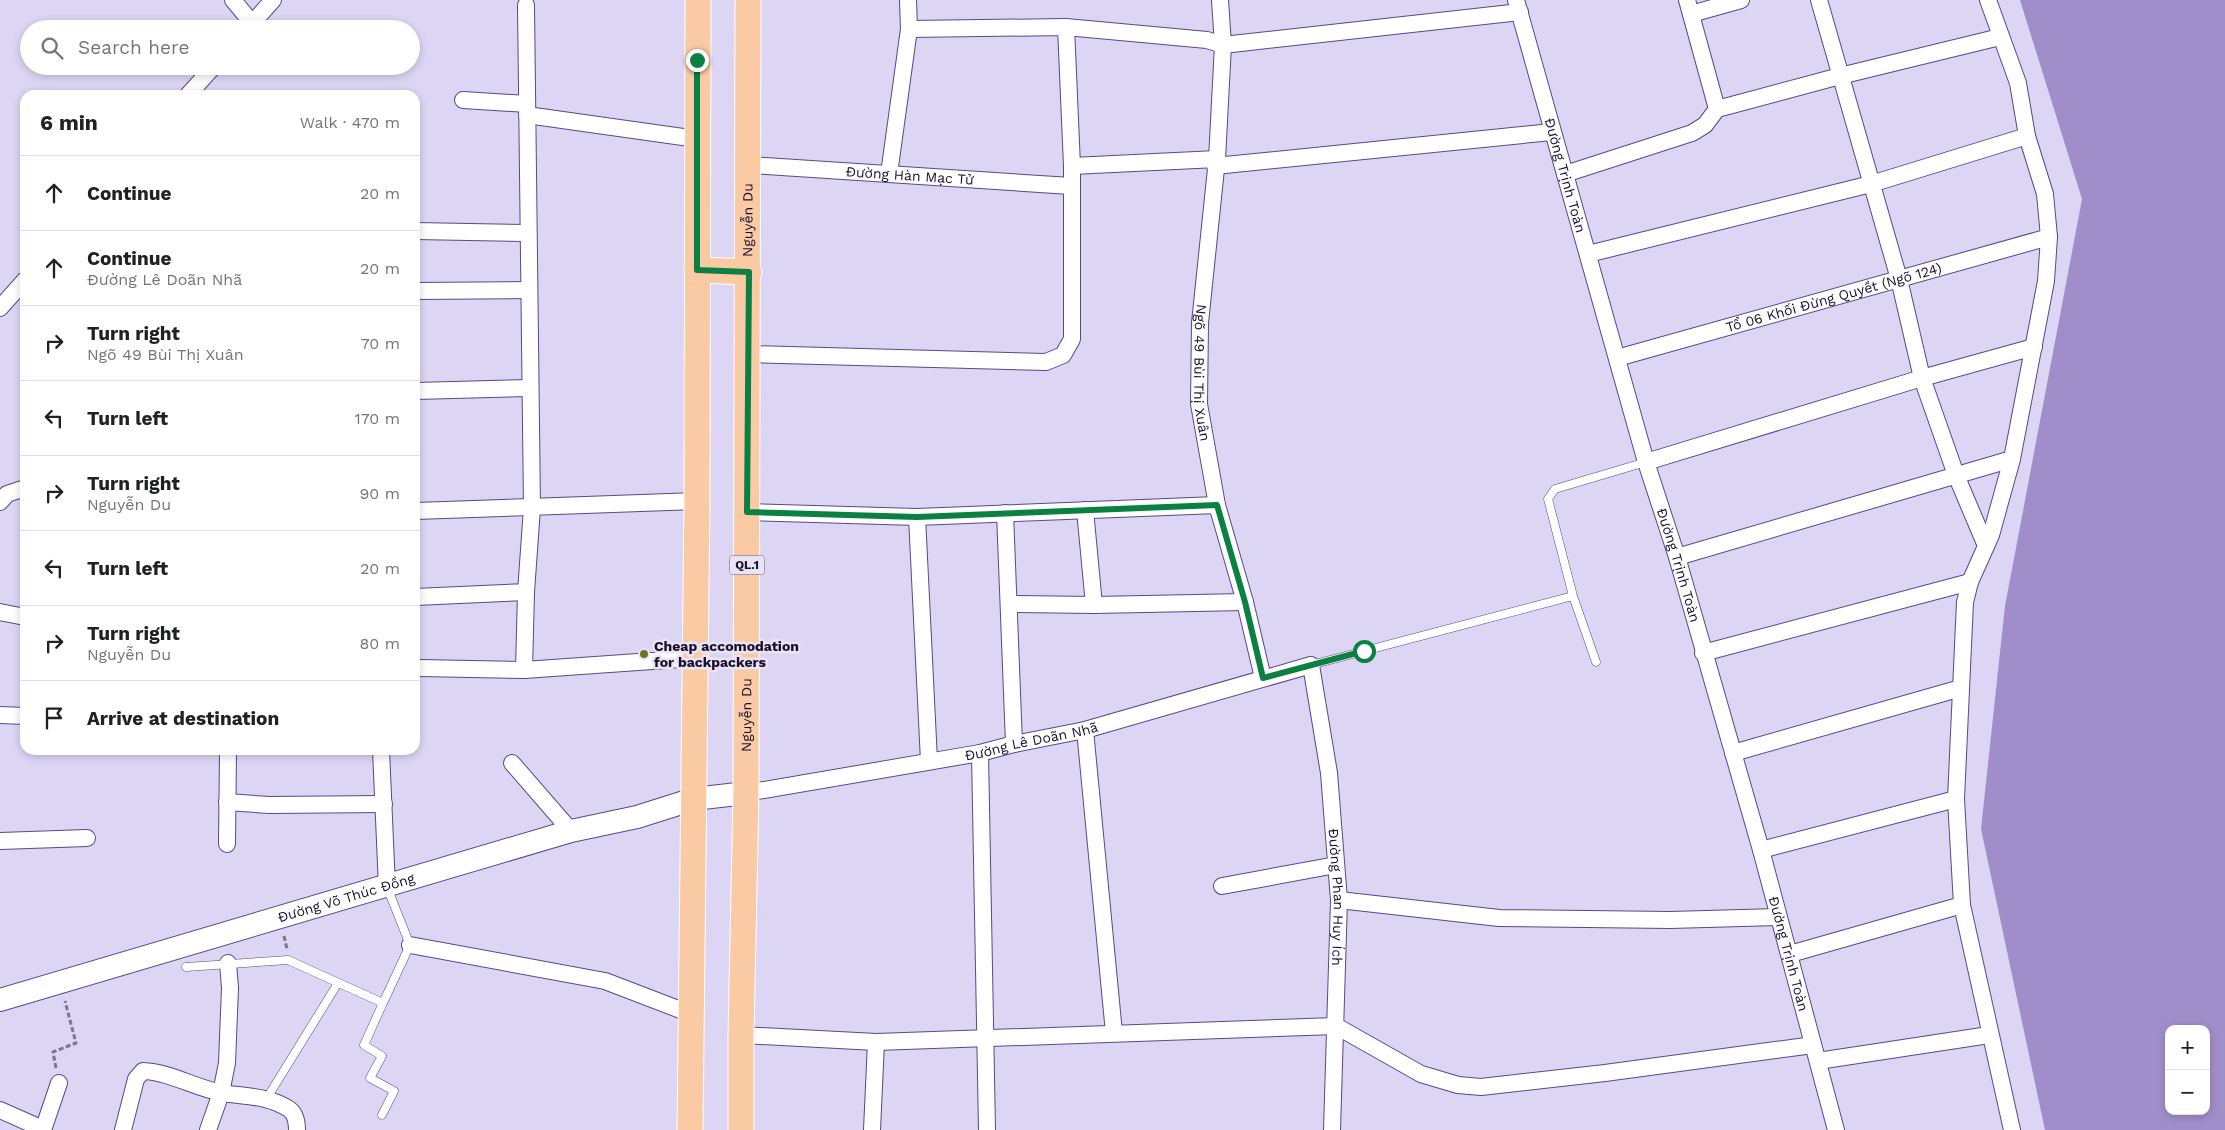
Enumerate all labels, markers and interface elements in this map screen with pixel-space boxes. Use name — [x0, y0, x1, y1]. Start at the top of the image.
search box — [20, 20, 420, 75]
icon: search — [38, 34, 66, 62]
text: Search here — [78, 36, 189, 59]
route end — [686, 49, 709, 72]
text: 6 min — [40, 110, 98, 135]
text: Walk · 470 m — [300, 113, 400, 132]
street label: Đường Trịnh Toàn — [1542, 116, 1589, 234]
street label: Đường Hàn Mạc Tử — [845, 163, 974, 188]
icon: ahead — [40, 179, 68, 207]
text: Continue — [87, 182, 171, 205]
street label: Nguyễn Du — [739, 183, 756, 257]
text: 20 m — [360, 184, 400, 203]
text: Continue — [87, 247, 171, 270]
icon: ahead — [40, 254, 68, 282]
text: 20 m — [360, 259, 400, 278]
street label: Tổ 06 Khối Đừng Quyềt (Ngõ 124) — [1724, 259, 1943, 335]
text: Đường Lê Doãn Nhã — [87, 270, 242, 289]
street label: Ngõ 49 Bùi Thị Xuân — [1191, 304, 1213, 442]
text: Turn right — [87, 322, 180, 345]
icon: right — [40, 329, 68, 357]
text: 70 m — [361, 334, 400, 353]
text: Ngõ 49 Bùi Thị Xuân — [87, 345, 244, 364]
icon: left — [40, 404, 68, 432]
text: Turn left — [87, 407, 168, 430]
text: 170 m — [354, 409, 400, 428]
text: Turn right — [87, 472, 180, 495]
icon: right — [40, 479, 68, 507]
text: 90 m — [359, 484, 400, 503]
text: Nguyễn Du — [87, 495, 171, 514]
street label: Đường Trịnh Toàn — [1654, 506, 1703, 624]
icon: left — [40, 554, 68, 582]
road number: QL.1 — [730, 556, 764, 574]
text: Turn left — [87, 557, 168, 580]
text: 20 m — [360, 559, 400, 578]
text: Turn right — [87, 622, 180, 645]
icon: right — [40, 629, 68, 657]
text: 80 m — [359, 634, 400, 653]
place label: Cheap accomodation for backpackers — [654, 638, 799, 670]
route start — [1353, 640, 1376, 663]
text: Nguyễn Du — [87, 645, 171, 664]
marker: Cheap accomodation for backpackers — [638, 648, 650, 660]
street label: Nguyễn Du — [738, 678, 754, 752]
icon: arrive — [40, 704, 68, 732]
text: Arrive at destination — [87, 707, 279, 730]
street label: Đường Lê Doãn Nhã — [963, 719, 1100, 763]
street label: Đường Phan Huy Ích — [1325, 828, 1347, 966]
street label: Đường Võ Thúc Đồng — [276, 870, 417, 925]
street label: Đường Trịnh Toàn — [1766, 894, 1812, 1013]
map controls — [2165, 1025, 2210, 1115]
button: + — [2165, 1025, 2210, 1070]
button: − — [2165, 1070, 2210, 1115]

